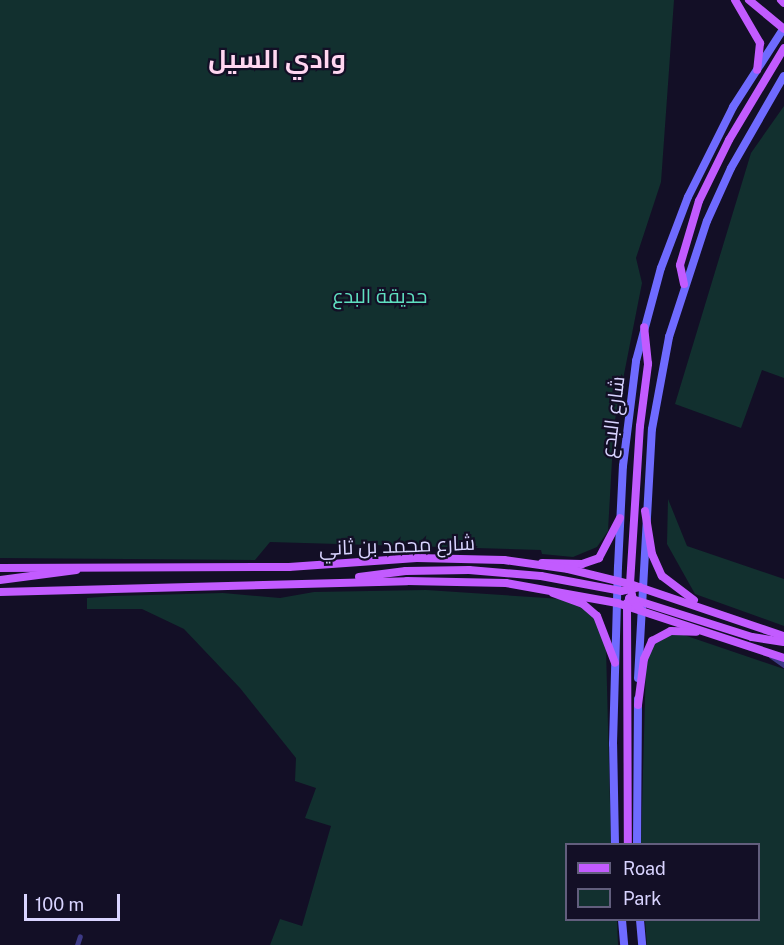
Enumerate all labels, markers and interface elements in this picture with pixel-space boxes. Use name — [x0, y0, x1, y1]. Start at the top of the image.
district label: وادي السيل — [208, 43, 346, 75]
park label: حديقة البدع — [333, 284, 427, 308]
street label: شارع البدع — [596, 375, 630, 459]
street label: شارع محمد بن ثاني — [319, 531, 475, 561]
legend — [565, 843, 760, 921]
text: Road — [623, 858, 666, 879]
scale bar — [27, 882, 123, 920]
text: Park — [623, 888, 661, 909]
text: 100 m — [35, 894, 84, 915]

